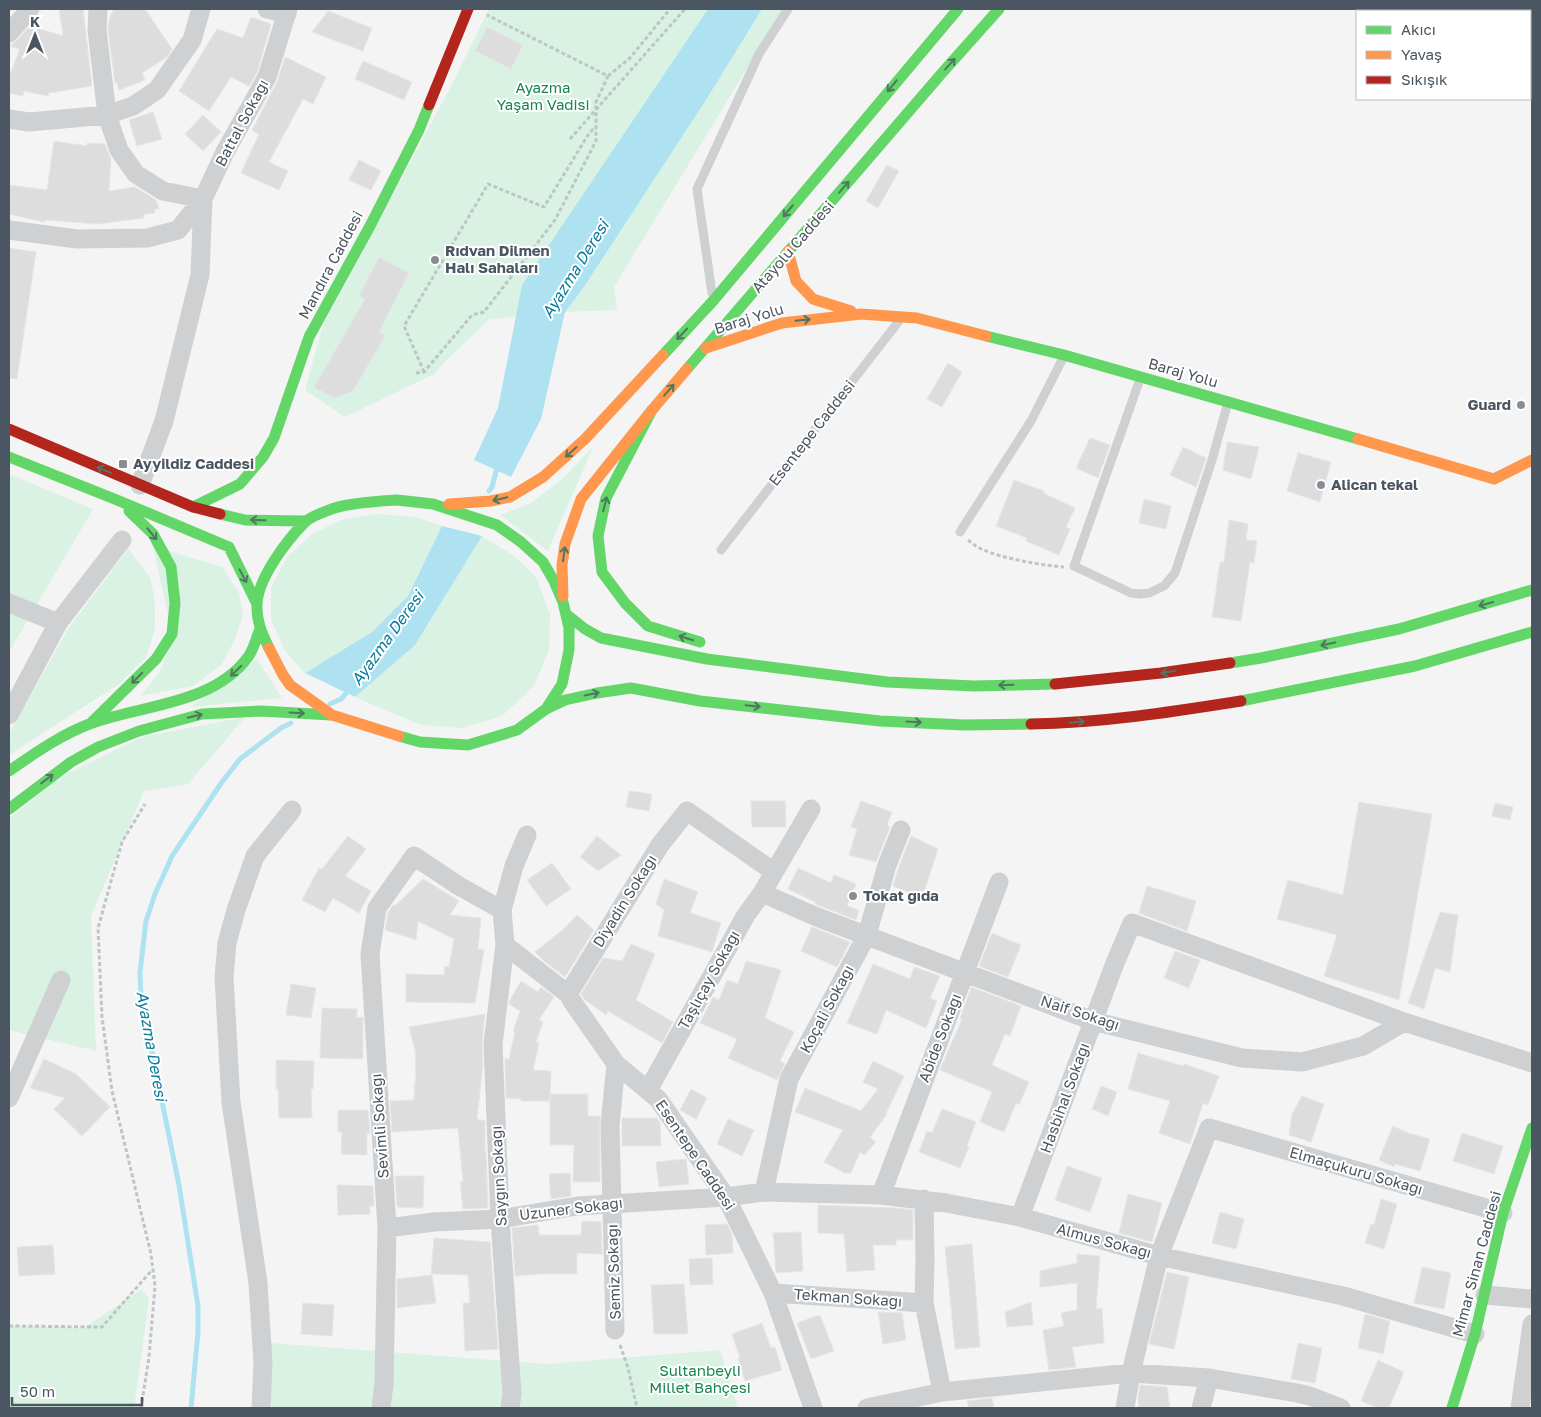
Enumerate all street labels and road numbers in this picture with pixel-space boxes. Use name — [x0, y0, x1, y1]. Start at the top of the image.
street label: Battal Sokağı — [211, 76, 272, 169]
street label: Atayolu Caddesi — [747, 197, 837, 296]
street label: Mandıra Caddesi — [294, 208, 366, 322]
street label: Baraj Yolu — [712, 299, 786, 337]
street label: Baraj Yolu — [1146, 353, 1220, 391]
street label: Esentepe Caddesi — [764, 376, 858, 489]
street label: Diyadin Sokağı — [588, 851, 660, 950]
street label: Taşlıçay Sokağı — [674, 927, 743, 1032]
street label: Koçali Sokağı — [795, 962, 857, 1056]
street label: Abide Sokağı — [914, 991, 964, 1085]
street label: Naif Sokağı — [1039, 991, 1122, 1033]
street label: Hasbihal Sokağı — [1036, 1040, 1092, 1155]
street label: Sevimli Sokağı — [366, 1073, 392, 1179]
street label: Esentepe Caddesi — [652, 1096, 739, 1213]
street label: Saygın Sokağı — [486, 1125, 510, 1227]
street label: Elmaçukuru Sokağı — [1288, 1142, 1425, 1198]
street label: Mimar Sinan Caddesi — [1448, 1189, 1504, 1339]
street label: Uzuner Sokağı — [518, 1193, 624, 1223]
street label: Almus Sokağı — [1055, 1219, 1154, 1261]
street label: Semiz Sokağı — [602, 1224, 624, 1320]
street label: Tekman Sokağı — [793, 1284, 903, 1310]

